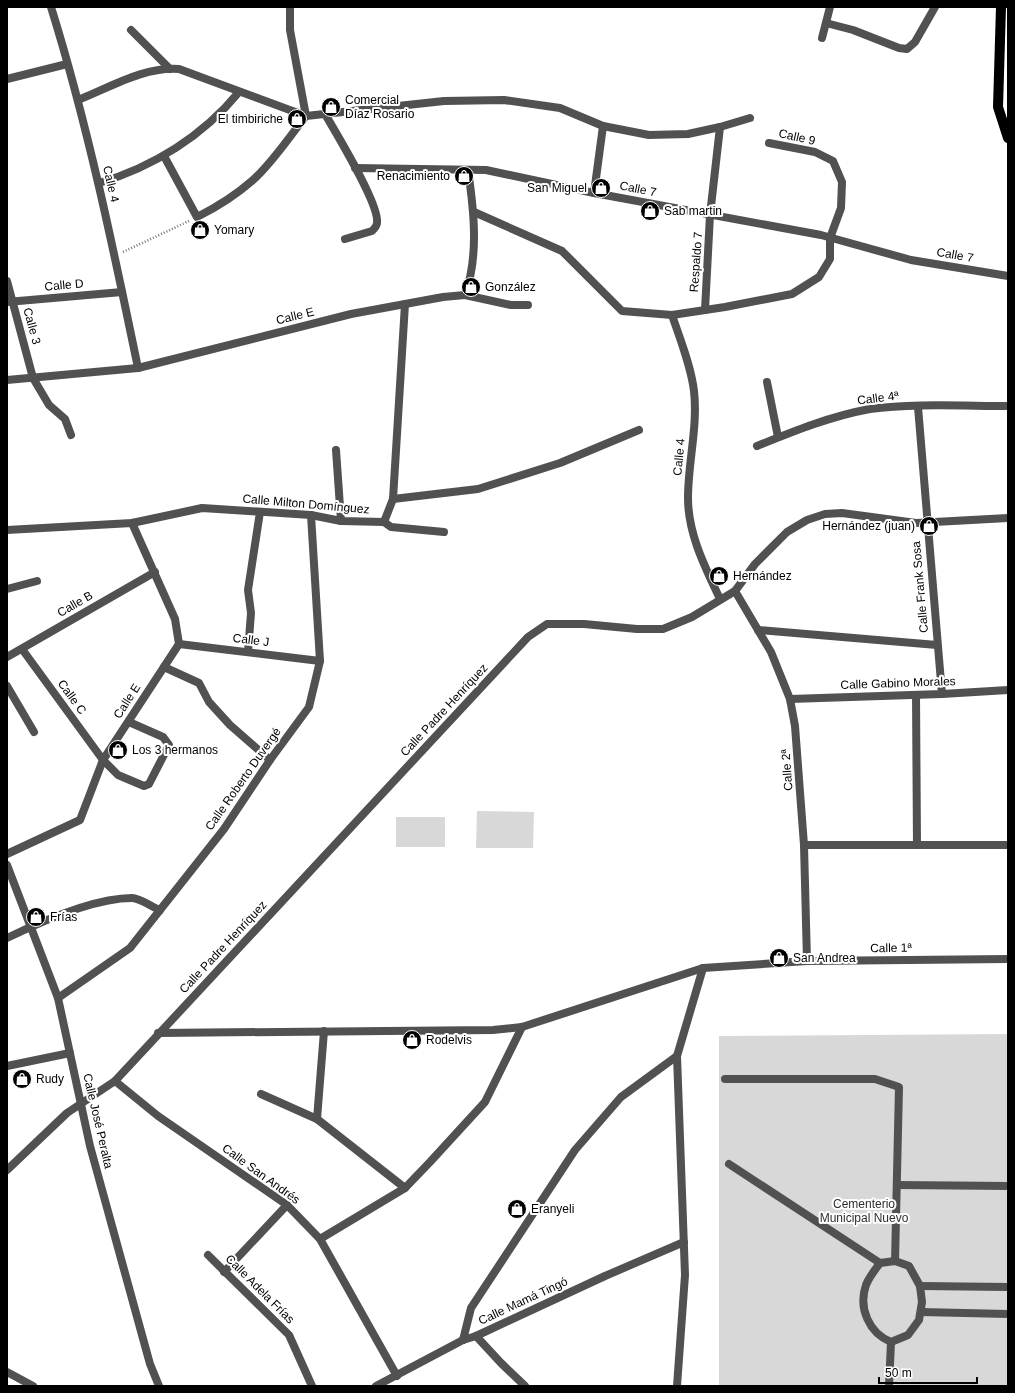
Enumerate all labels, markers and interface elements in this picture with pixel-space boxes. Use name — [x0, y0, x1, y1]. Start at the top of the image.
place label: Comercial Díaz Rosario — [345, 93, 415, 121]
shop icon: Comercial Díaz Rosario — [320, 96, 342, 118]
shop icon: El timbiriche — [286, 108, 308, 130]
place label: El timbiriche — [218, 112, 283, 126]
street label: Calle 9 — [777, 126, 817, 148]
street label: Calle 4 — [100, 164, 122, 204]
shop icon: Renacimiento — [453, 165, 475, 187]
place label: Renacimiento — [377, 169, 450, 183]
shop icon: San Miguel — [590, 177, 612, 199]
street label: Calle 7 — [618, 179, 658, 199]
place label: San Miguel — [527, 181, 587, 195]
shop icon: Sab martin — [639, 200, 661, 222]
place label: Sab martin — [664, 204, 722, 218]
shop icon: Yomary — [189, 219, 211, 241]
place label: Yomary — [214, 223, 254, 237]
street label: Respaldo 7 — [687, 231, 705, 293]
street label: Calle 7 — [935, 245, 975, 265]
street label: Calle D — [44, 276, 85, 294]
shop icon: González — [460, 276, 482, 298]
place label: González — [485, 280, 536, 294]
street label: Calle E — [275, 305, 315, 327]
street label: Calle 3 — [20, 306, 44, 346]
street label: Calle 4ª — [856, 388, 900, 407]
street label: Calle 4 — [670, 437, 688, 476]
street label: Calle Milton Domínguez — [242, 491, 370, 517]
shop icon: Hernández (juan) — [918, 515, 940, 537]
place label: Hernández (juan) — [822, 519, 915, 533]
street label: Calle Frank Sosa — [909, 540, 931, 633]
shop icon: Hernández — [708, 565, 730, 587]
place label: Hernández — [733, 569, 792, 583]
street label: Calle B — [55, 588, 95, 620]
street label: Calle J — [232, 631, 270, 649]
street label: Calle Padre Henríquez — [397, 661, 491, 759]
street label: Calle Gabino Morales — [840, 674, 956, 692]
street label: Calle C — [55, 677, 89, 717]
street label: Calle E — [111, 681, 143, 721]
street label: Calle Roberto Duvergé — [202, 725, 284, 833]
shop icon: Los 3 hermanos — [107, 739, 129, 761]
place label: Los 3 hermanos — [132, 743, 218, 757]
street label: Calle 2ª — [779, 748, 795, 791]
street label: Calle Padre Henríquez — [176, 898, 270, 996]
shop icon: Frías — [25, 906, 47, 928]
place label: Frías — [50, 910, 77, 924]
street label: Calle 1ª — [870, 941, 913, 955]
shop icon: San Andrea — [768, 947, 790, 969]
place label: San Andrea — [793, 951, 856, 965]
shop icon: Rodelvis — [401, 1029, 423, 1051]
place label: Rodelvis — [426, 1033, 472, 1047]
shop icon: Rudy — [11, 1068, 33, 1090]
place label: Rudy — [36, 1072, 64, 1086]
street label: Calle José Peralta — [80, 1072, 116, 1170]
street label: Calle San Andrés — [219, 1141, 303, 1207]
park label: Cementerio Municipal Nuevo — [820, 1197, 909, 1225]
shop icon: Eranyeli — [506, 1198, 528, 1220]
place label: Eranyeli — [531, 1202, 574, 1216]
street label: Calle Adela Frías — [223, 1252, 297, 1326]
street label: Calle Mamá Tingó — [476, 1274, 570, 1328]
scale bar — [879, 1359, 977, 1385]
text: 50 m — [885, 1366, 912, 1380]

